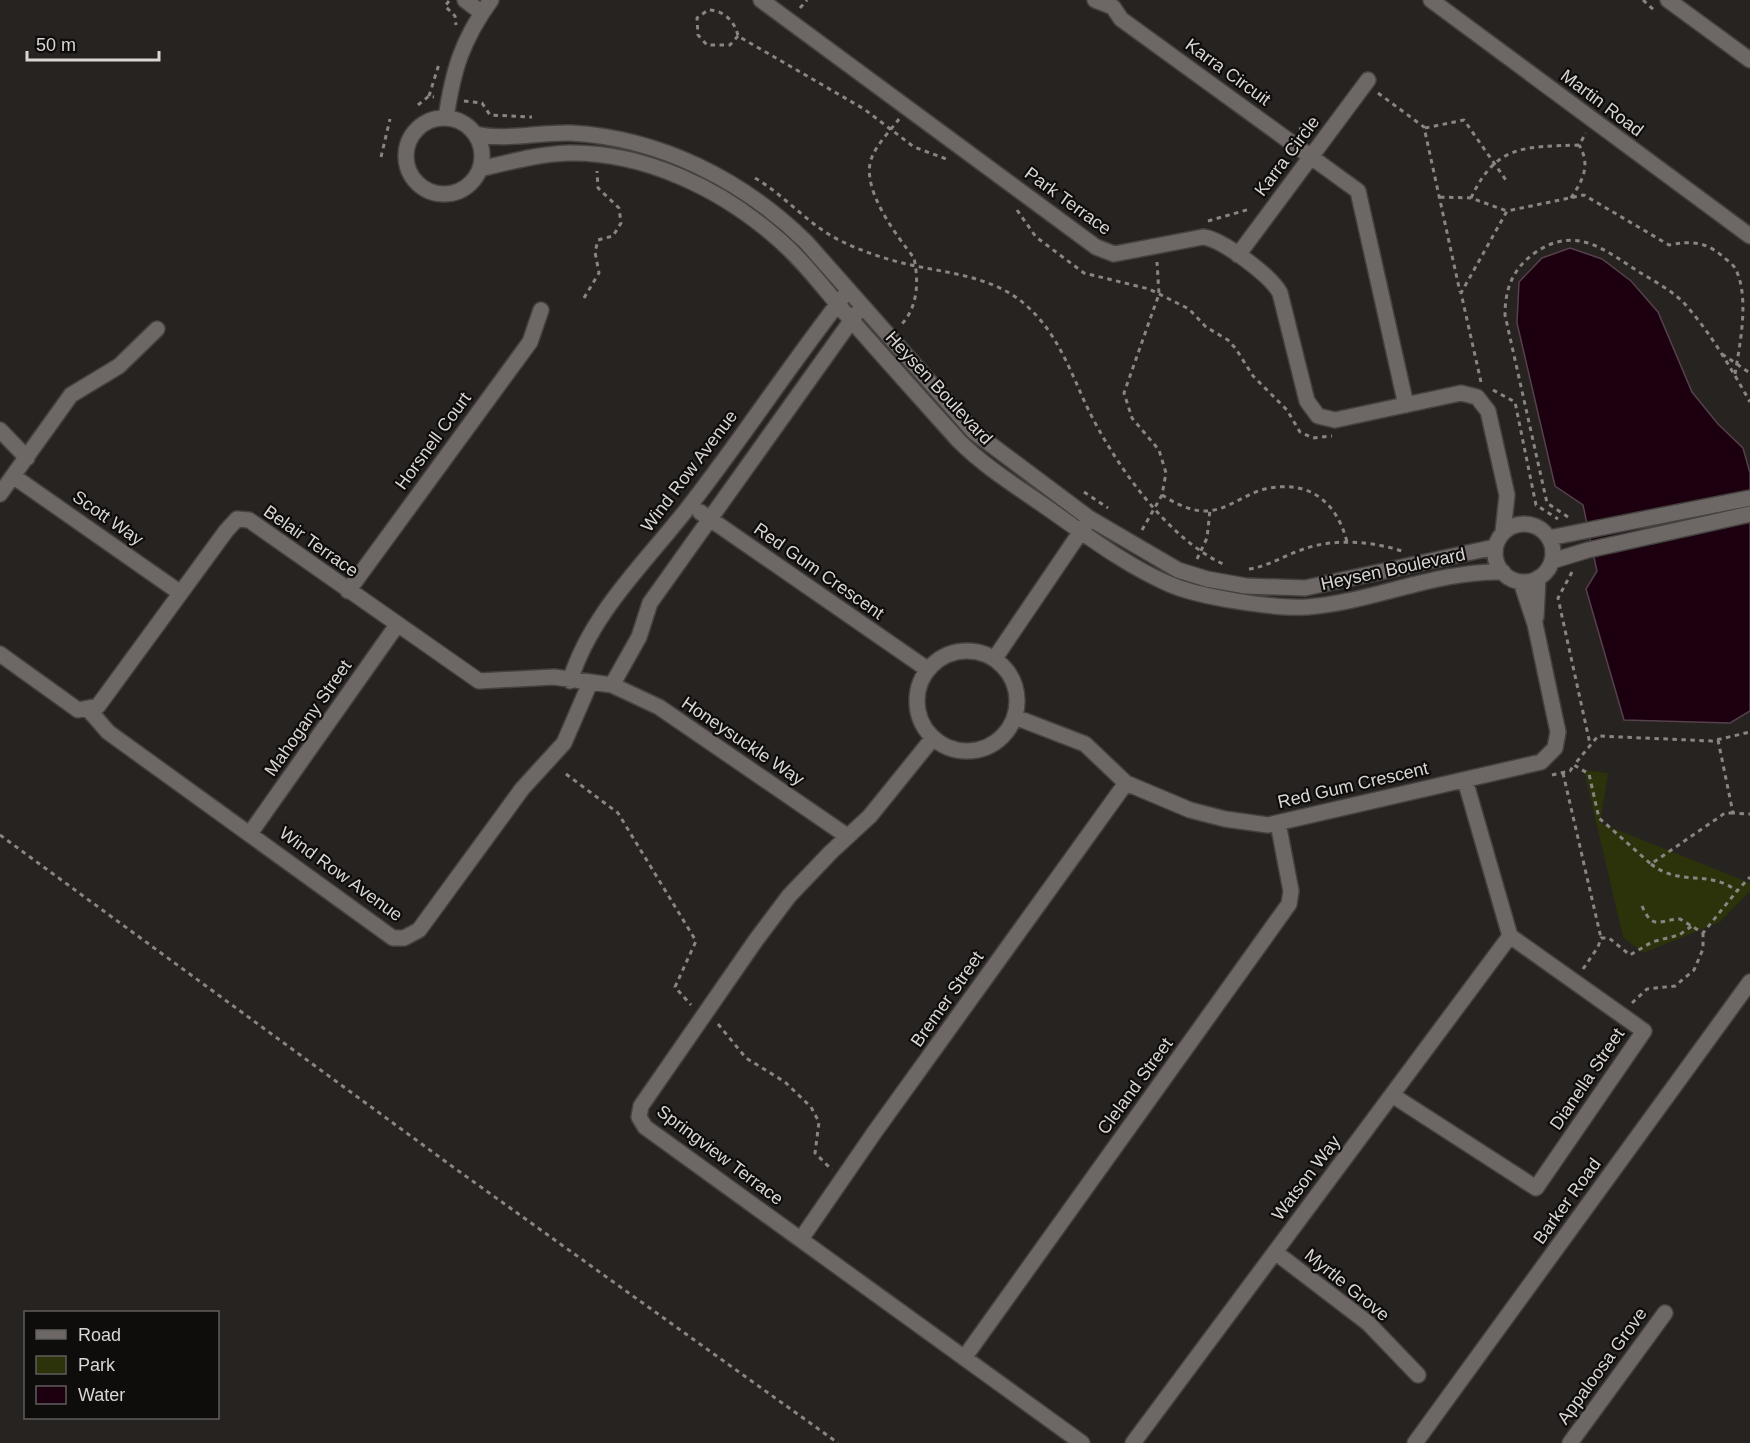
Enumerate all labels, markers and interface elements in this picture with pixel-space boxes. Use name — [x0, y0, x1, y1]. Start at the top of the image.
scale bar — [27, 24, 159, 62]
text: 50 m — [36, 35, 76, 55]
street label: Karra Circuit — [1182, 35, 1274, 109]
street label: Martin Road — [1557, 66, 1647, 140]
street label: Karra Circle — [1250, 112, 1324, 200]
street label: Park Terrace — [1021, 163, 1115, 239]
street label: Heysen Boulevard — [882, 327, 996, 449]
street label: Horsnell Court — [391, 389, 475, 493]
street label: Wind Row Avenue — [637, 406, 741, 536]
street label: Scott Way — [69, 486, 147, 550]
street label: Belair Terrace — [260, 501, 362, 581]
street label: Red Gum Crescent — [750, 519, 888, 623]
street label: Heysen Boulevard — [1319, 544, 1467, 594]
street label: Mahogany Street — [260, 656, 356, 780]
street label: Honeysuckle Way — [678, 693, 808, 789]
street label: Red Gum Crescent — [1276, 758, 1430, 812]
street label: Wind Row Avenue — [276, 823, 406, 925]
street label: Bremer Street — [907, 947, 987, 1051]
street label: Dianella Street — [1546, 1024, 1628, 1134]
street label: Cleland Street — [1093, 1034, 1177, 1138]
street label: Springview Terrace — [653, 1101, 787, 1209]
street label: Watson Way — [1268, 1132, 1344, 1224]
street label: Barker Road — [1529, 1154, 1605, 1248]
street label: Myrtle Grove — [1301, 1245, 1393, 1325]
street label: Appaloosa Grove — [1553, 1304, 1651, 1428]
legend — [24, 1311, 219, 1419]
text: Road — [78, 1325, 121, 1345]
text: Park — [78, 1355, 116, 1375]
text: Water — [78, 1385, 125, 1405]

